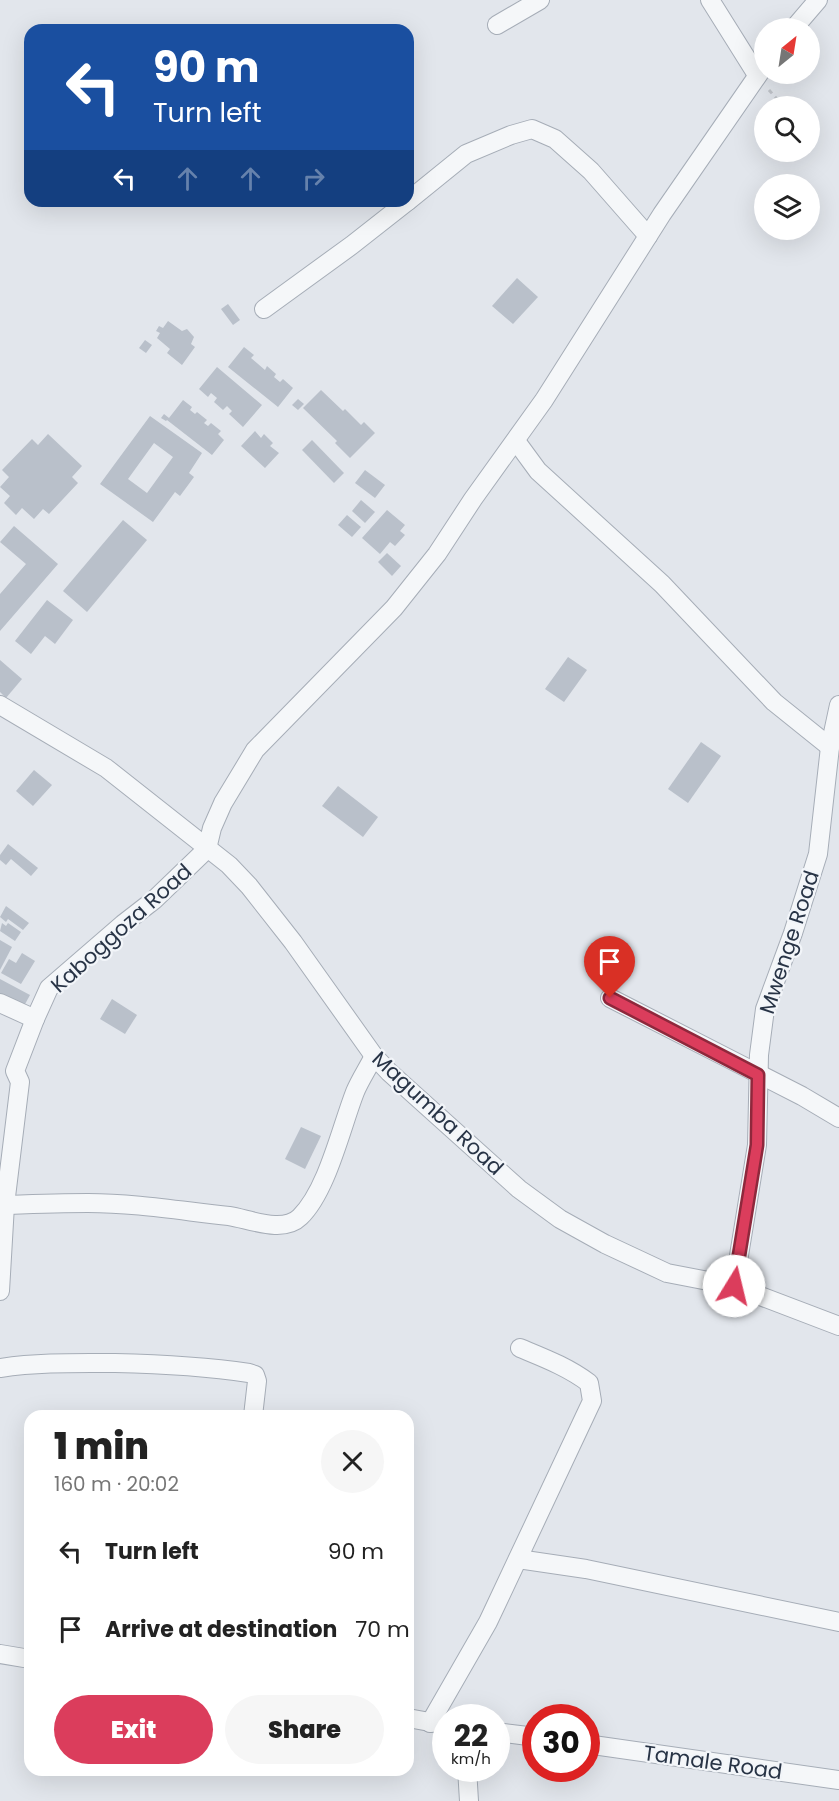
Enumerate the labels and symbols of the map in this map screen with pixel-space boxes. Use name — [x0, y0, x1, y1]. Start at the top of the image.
north arrow — [754, 18, 820, 84]
street label: Kaboggoza Road — [44, 857, 198, 999]
street label: Mwenge Road — [752, 867, 826, 1017]
pin — [584, 936, 635, 998]
street label: Magumba Road — [366, 1044, 510, 1182]
position arrow — [702, 1254, 766, 1318]
speed limit sign: 30 — [522, 1704, 600, 1782]
street label: Tamale Road — [642, 1738, 784, 1786]

